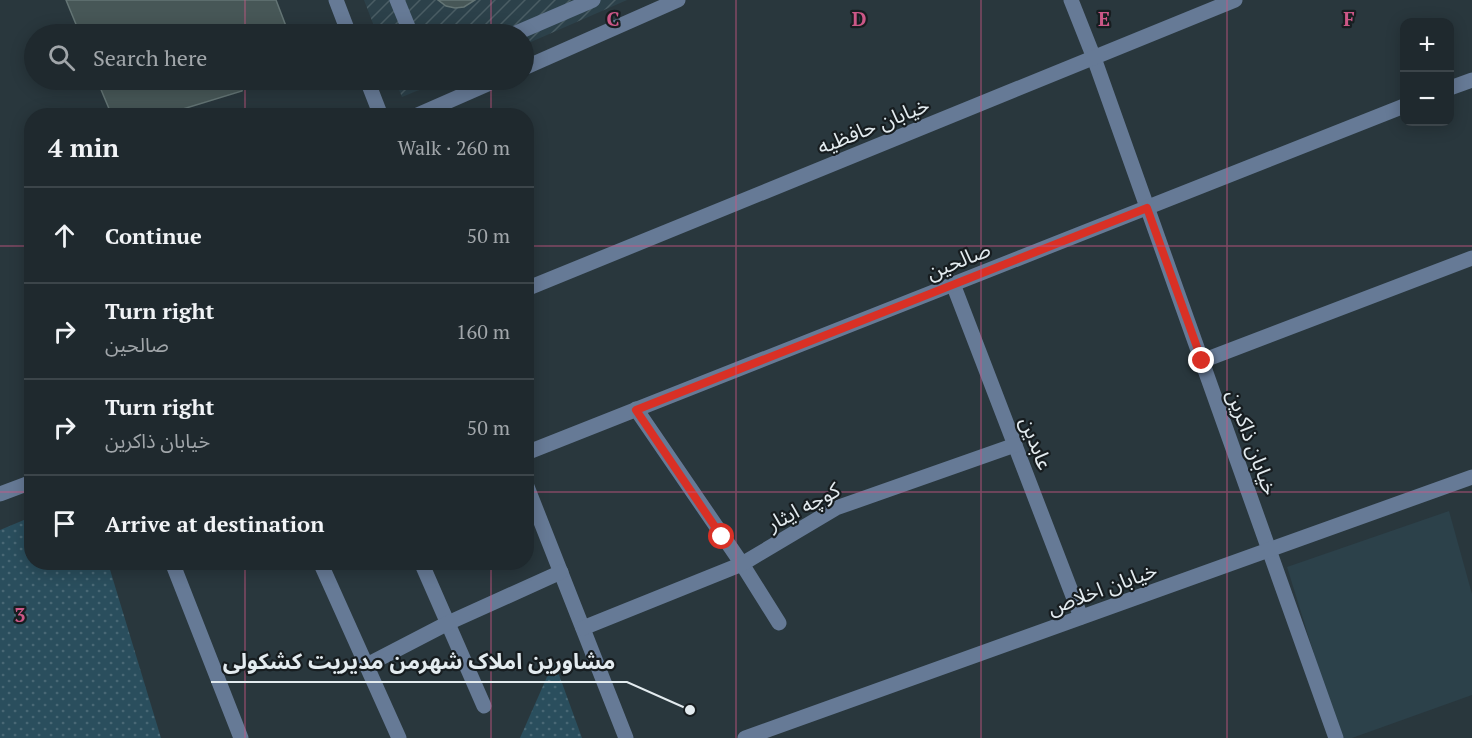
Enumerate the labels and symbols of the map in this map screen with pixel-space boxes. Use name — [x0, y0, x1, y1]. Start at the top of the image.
text: C — [606, 5, 620, 32]
text: D — [852, 5, 866, 32]
text: E — [1098, 5, 1110, 32]
text: F — [1343, 5, 1355, 32]
street label: خیابان حافظیه — [813, 90, 933, 160]
street label: صالحین — [922, 234, 994, 286]
route end — [1188, 347, 1214, 373]
street label: خیابان ذاکرین — [1221, 385, 1285, 499]
street label: عابدین — [1014, 412, 1060, 474]
street label: کوچه ایثار — [761, 475, 845, 537]
route start — [708, 523, 734, 549]
street label: خیابان اخلاص — [1043, 555, 1161, 621]
text: 3 — [14, 601, 26, 628]
callout: مشاورین املاک شهرمن مدیریت کشکولی — [211, 642, 627, 682]
text: مشاورین املاک شهرمن مدیریت کشکولی — [223, 646, 615, 675]

